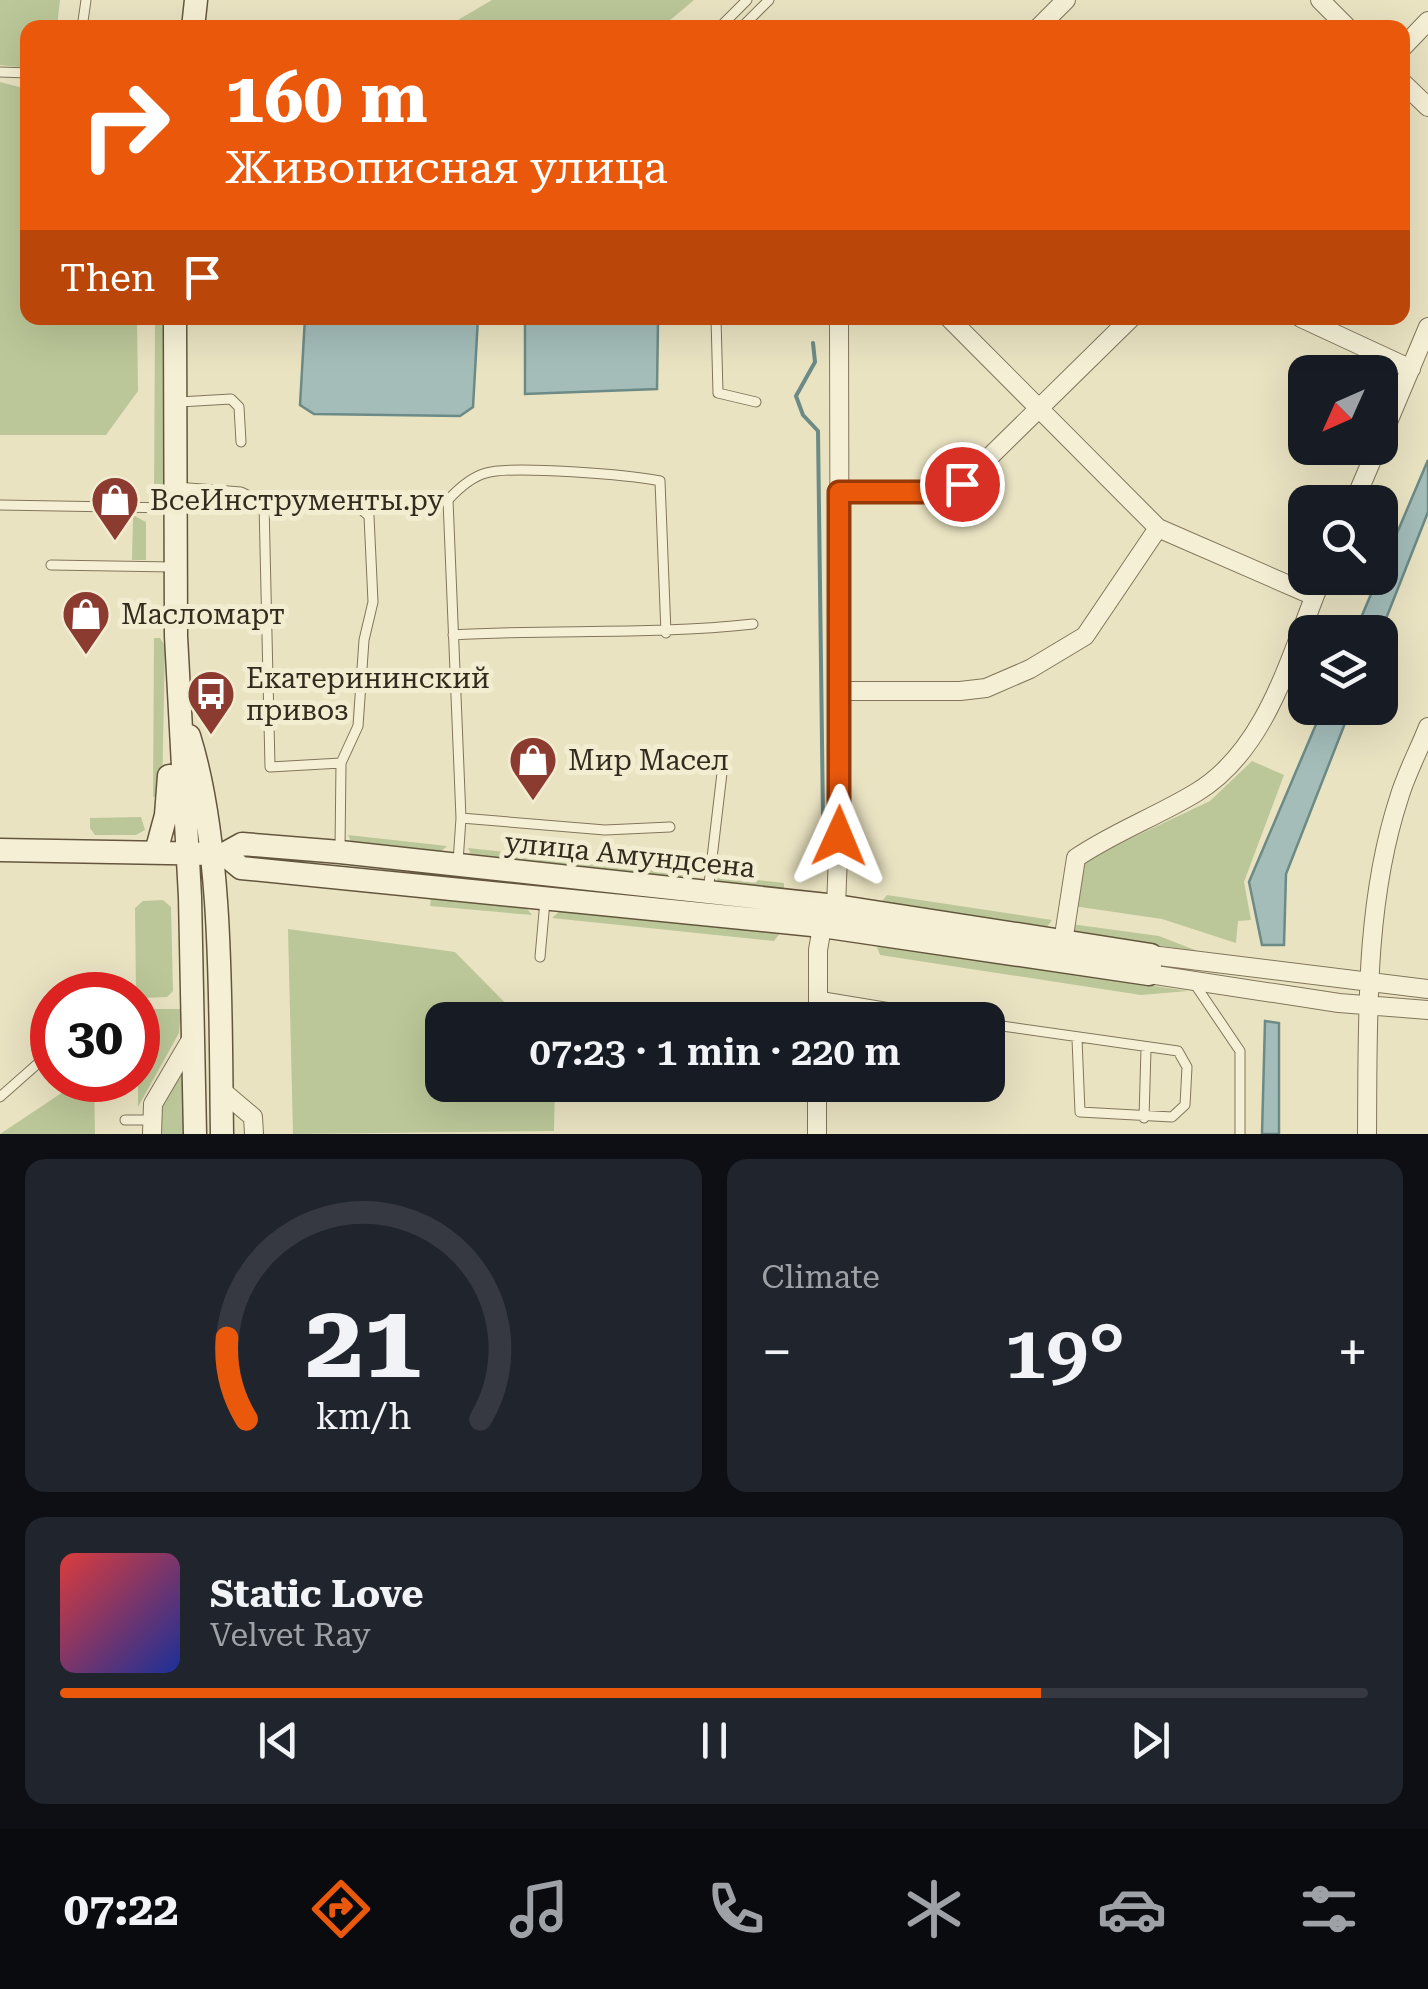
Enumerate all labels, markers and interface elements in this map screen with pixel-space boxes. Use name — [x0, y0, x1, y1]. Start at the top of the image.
text: 160 m — [225, 57, 428, 139]
icon: right — [60, 60, 190, 190]
text: Живописная улица — [225, 141, 668, 194]
icon: arrive — [175, 250, 230, 305]
text: Then — [60, 256, 155, 300]
north arrow — [1288, 355, 1398, 465]
map controls — [1288, 355, 1398, 725]
pin — [920, 442, 1005, 527]
icon: arrive — [935, 457, 990, 512]
shop icon: ВсеИнструменты.ру — [89, 474, 141, 542]
place label: ВсеИнструменты.ру — [150, 484, 444, 517]
button: search — [1288, 485, 1398, 595]
shop icon: Масломарт — [60, 588, 112, 656]
place label: Масломарт — [121, 598, 285, 631]
button: layers — [1288, 615, 1398, 725]
place label: Екатерининский привоз — [246, 662, 490, 727]
bus stop icon: Екатерининский привоз — [185, 668, 237, 736]
shop icon: Мир Масел — [507, 734, 559, 802]
place label: Мир Масел — [568, 744, 729, 777]
position arrow — [787, 784, 891, 888]
street label: улица Амундсена — [503, 825, 757, 885]
speed limit sign: 30 — [30, 972, 160, 1102]
text: 07:23 · 1 min · 220 m — [530, 1030, 901, 1074]
text: Climate — [762, 1258, 880, 1296]
text: 21 — [305, 1281, 421, 1402]
text: 19° — [1004, 1308, 1125, 1396]
text: − — [762, 1320, 792, 1384]
text: + — [1337, 1320, 1368, 1384]
text: km/h — [315, 1396, 411, 1438]
text: Static Love — [210, 1572, 423, 1616]
text: Velvet Ray — [210, 1616, 371, 1654]
icon: previous — [251, 1713, 306, 1768]
icon: pause — [687, 1713, 742, 1768]
icon: next — [1123, 1713, 1178, 1768]
icon: directions — [306, 1874, 376, 1944]
icon: music — [504, 1874, 574, 1944]
icon: phone — [701, 1874, 771, 1944]
icon: climate — [899, 1874, 969, 1944]
icon: car — [1097, 1874, 1167, 1944]
icon: filters — [1294, 1874, 1364, 1944]
text: 07:22 — [64, 1883, 179, 1936]

